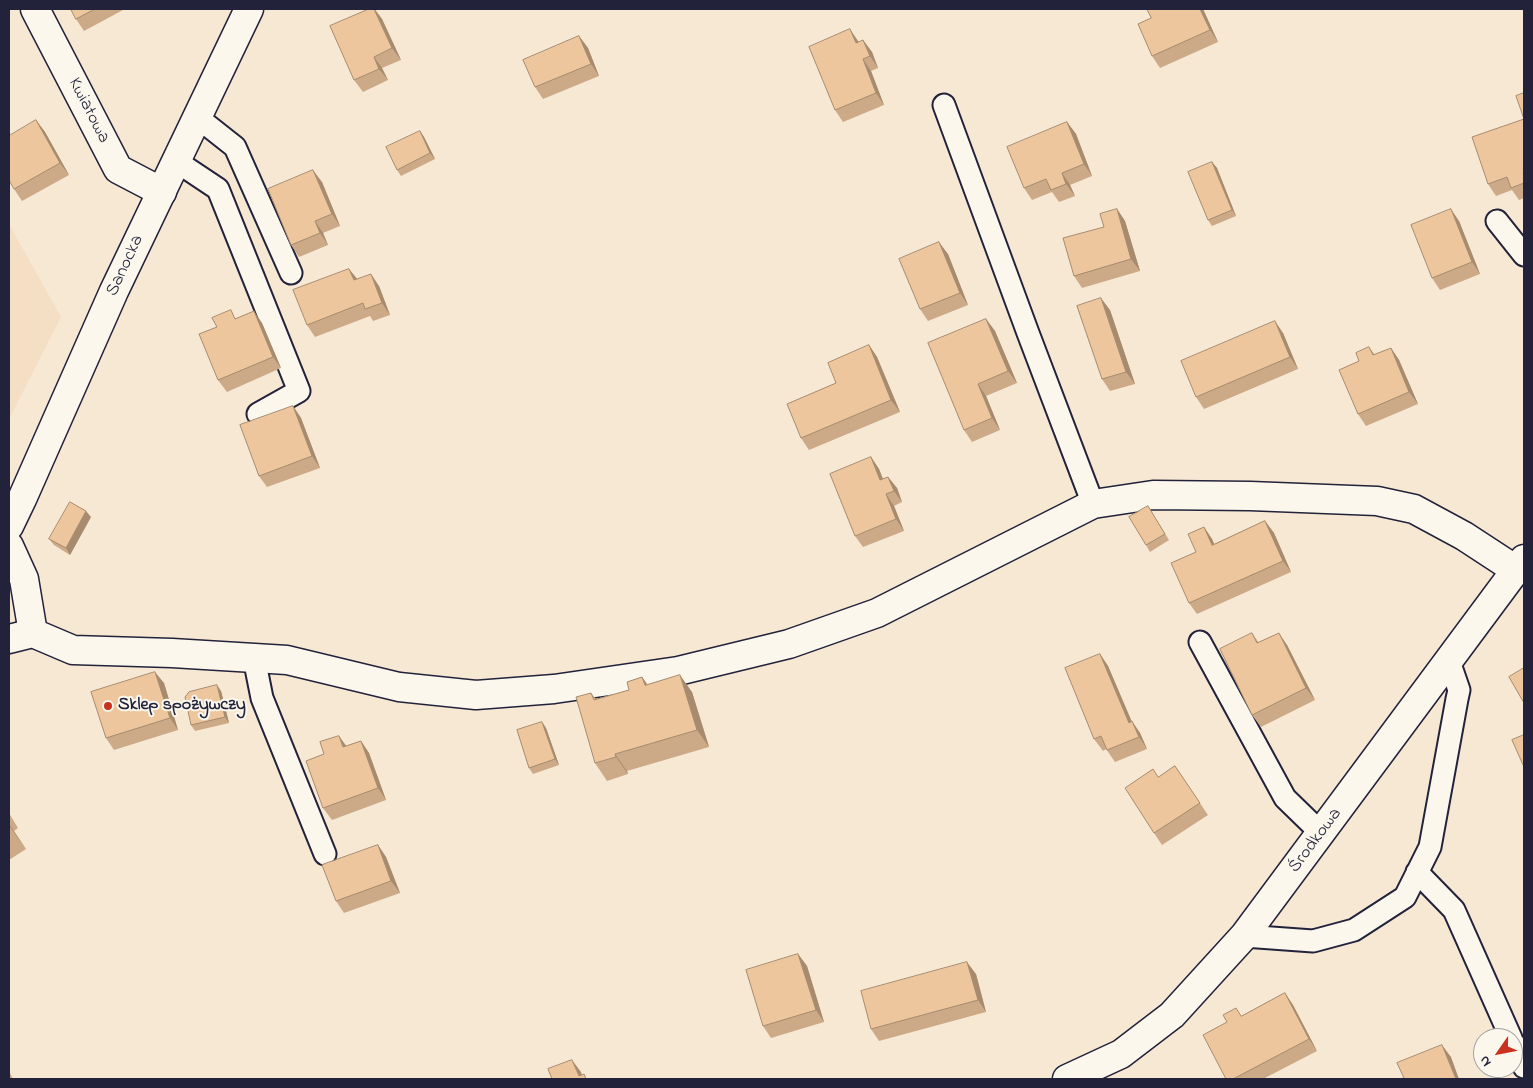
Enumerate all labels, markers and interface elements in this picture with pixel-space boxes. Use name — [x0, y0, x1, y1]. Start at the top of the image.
street label: Kwiatowa — [62, 75, 114, 147]
street label: Sanocka — [102, 232, 150, 300]
place label: Sklep spożywczy — [118, 695, 246, 717]
marker: Sklep spożywczy — [102, 700, 114, 712]
street label: Środkowa — [1285, 804, 1347, 878]
north arrow — [1473, 1028, 1523, 1078]
text: N — [1474, 1051, 1497, 1071]

